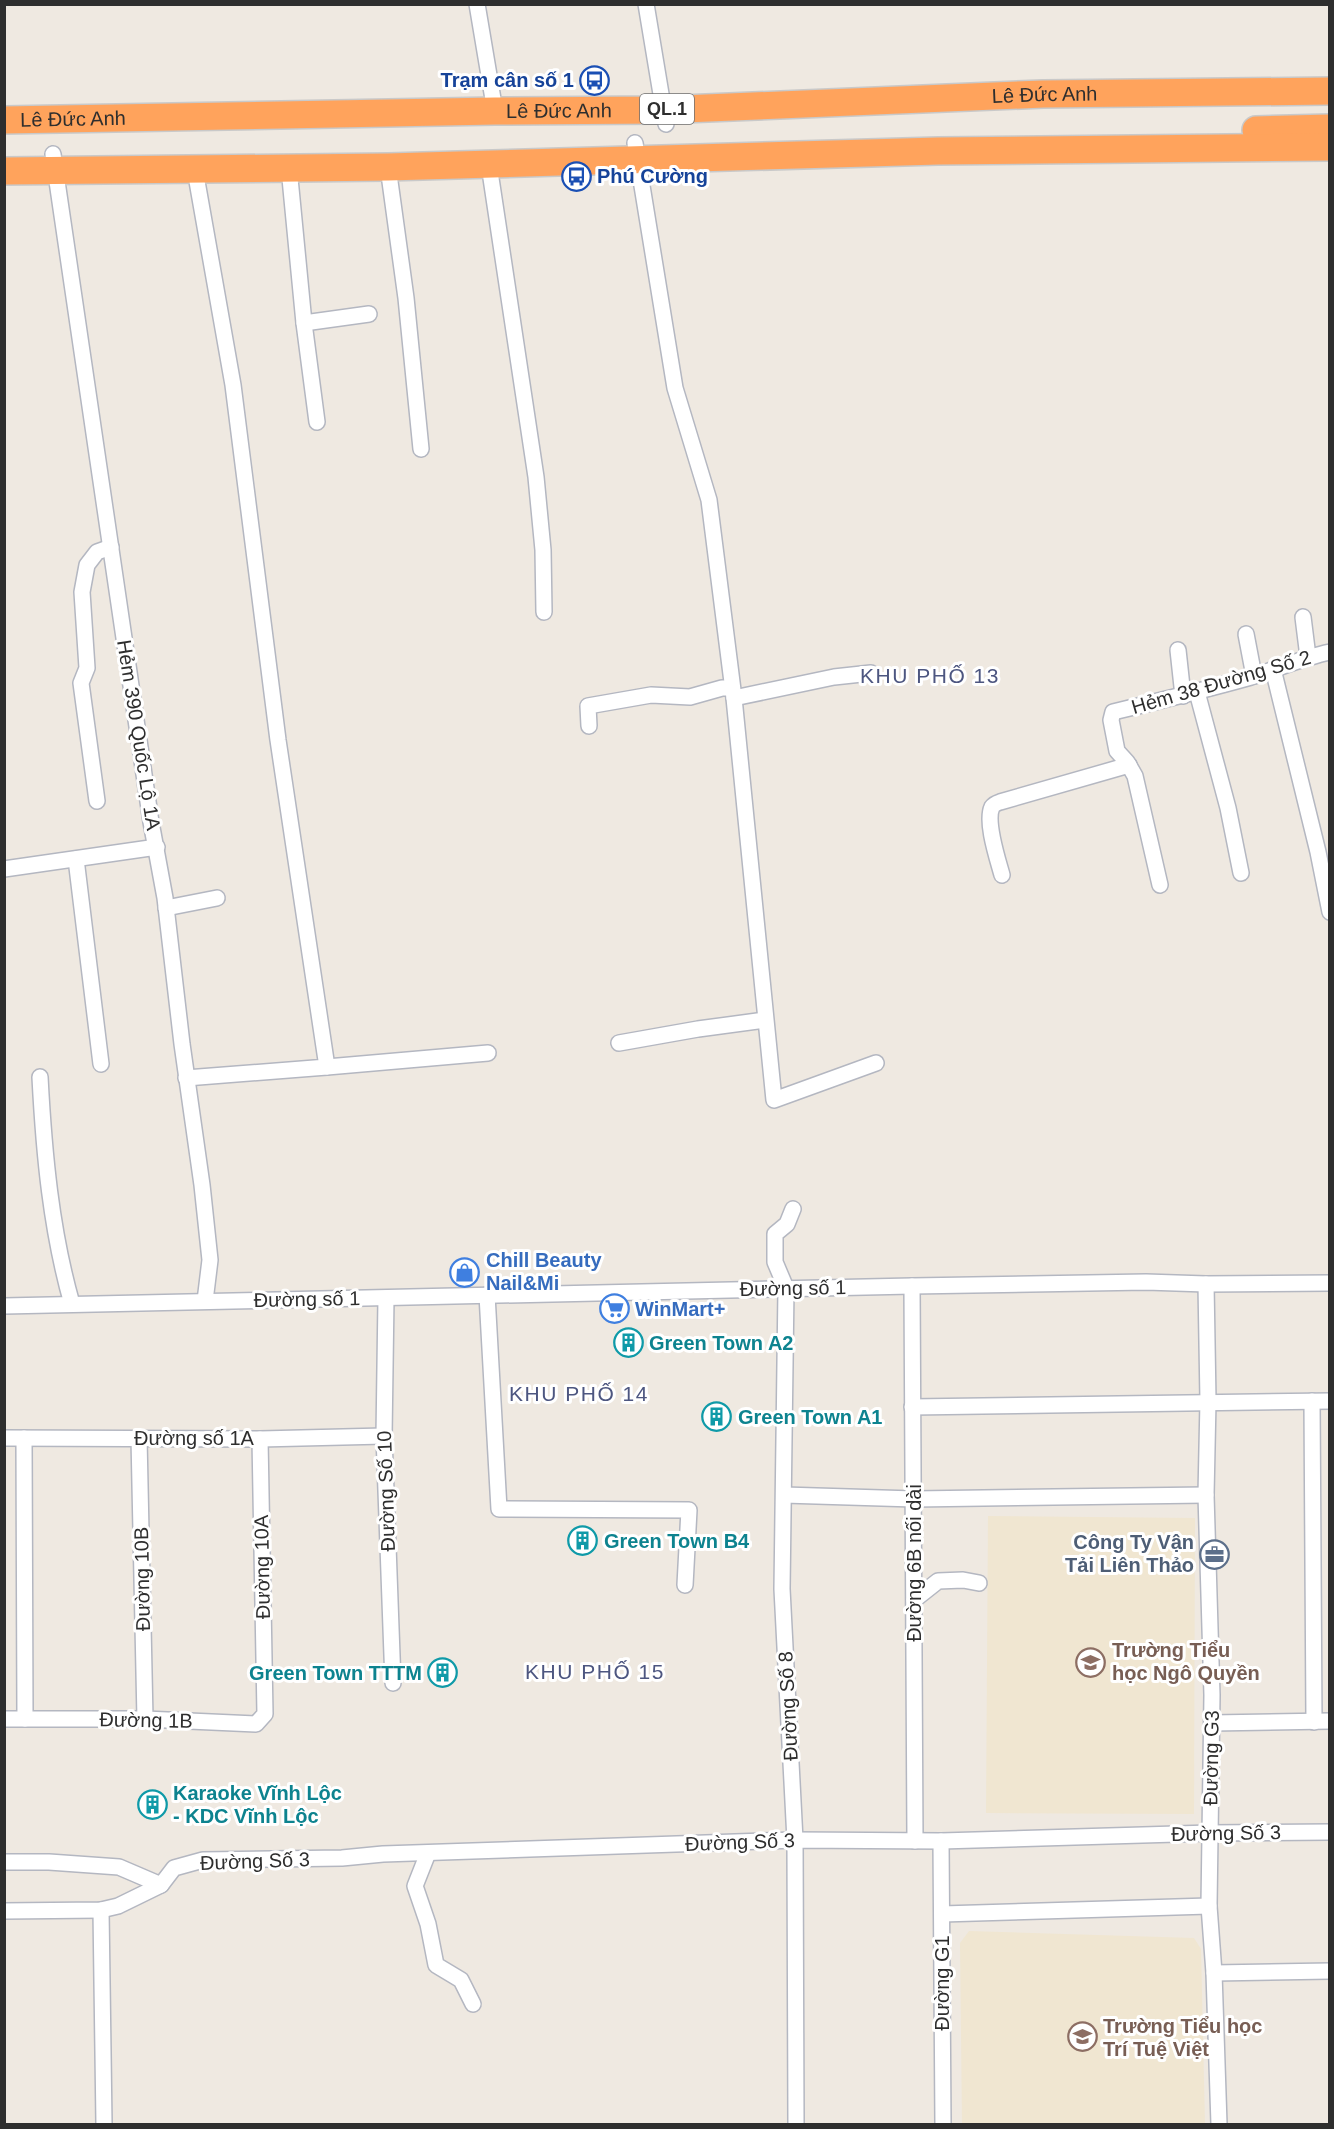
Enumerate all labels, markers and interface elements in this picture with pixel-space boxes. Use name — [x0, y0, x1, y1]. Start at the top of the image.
bus stop icon: Trạm cân số 1 — [579, 64, 611, 96]
place label: Trạm cân số 1 — [441, 69, 574, 91]
street label: Lê Đức Anh — [991, 82, 1098, 107]
road number: QL.1 — [640, 94, 694, 124]
street label: Lê Đức Anh — [506, 99, 612, 122]
street label: Lê Đức Anh — [20, 107, 126, 131]
bus stop icon: Phú Cường — [560, 160, 592, 192]
place label: Phú Cường — [597, 165, 708, 187]
street label: Hẻm 390 Quốc Lộ 1A — [113, 638, 165, 832]
street label: Hẻm 38 Đường Số 2 — [1129, 646, 1313, 718]
district label: KHU PHỐ 13 — [860, 664, 1000, 687]
place label: Chill Beauty Nail&Mi — [486, 1249, 602, 1294]
shop icon: Chill Beauty Nail&Mi — [449, 1256, 481, 1288]
street label: Đường số 1 — [740, 1276, 846, 1300]
street label: Đường số 1 — [254, 1287, 360, 1311]
supermarket icon: WinMart+ — [598, 1293, 630, 1325]
place label: WinMart+ — [635, 1298, 725, 1320]
building icon: Green Town A2 — [612, 1327, 644, 1359]
place label: Green Town A2 — [649, 1332, 793, 1354]
district label: KHU PHỐ 14 — [509, 1382, 649, 1405]
building icon: Green Town A1 — [701, 1401, 733, 1433]
place label: Green Town A1 — [738, 1406, 882, 1428]
street label: Đường số 1A — [134, 1427, 255, 1449]
street label: Đường Số 10 — [373, 1430, 399, 1552]
street label: Đường 6B nối dài — [903, 1484, 925, 1642]
street label: Đường 10A — [250, 1514, 274, 1619]
building icon: Green Town B4 — [567, 1525, 599, 1557]
street label: Đường 10B — [130, 1527, 154, 1631]
place label: Green Town B4 — [604, 1530, 750, 1552]
place label: Công Ty Vận Tải Liên Thảo — [1065, 1531, 1194, 1576]
office icon: Công Ty Vận Tải Liên Thảo — [1199, 1538, 1231, 1570]
place label: Trường Tiểu học Ngô Quyền — [1112, 1639, 1260, 1684]
school or university icon: Trường Tiểu học Ngô Quyền — [1075, 1646, 1107, 1678]
street label: Đường Số 8 — [774, 1651, 802, 1761]
building icon: Green Town TTTM — [427, 1657, 459, 1689]
district label: KHU PHỐ 15 — [525, 1660, 665, 1683]
place label: Green Town TTTM — [249, 1662, 422, 1684]
street label: Đường 1B — [99, 1708, 193, 1732]
street label: Đường G3 — [1199, 1710, 1223, 1806]
place label: Karaoke Vĩnh Lộc - KDC Vĩnh Lộc — [173, 1782, 342, 1827]
building icon: Karaoke Vĩnh Lộc - KDC Vĩnh Lộc — [136, 1789, 168, 1821]
street label: Đường Số 3 — [1171, 1821, 1281, 1845]
street label: Đường Số 3 — [685, 1829, 795, 1855]
street label: Đường Số 3 — [200, 1848, 310, 1874]
street label: Đường G1 — [931, 1935, 953, 2031]
place label: Trường Tiểu học Trí Tuệ Việt — [1103, 2015, 1262, 2060]
school or university icon: Trường Tiểu học Trí Tuệ Việt — [1066, 2021, 1098, 2053]

